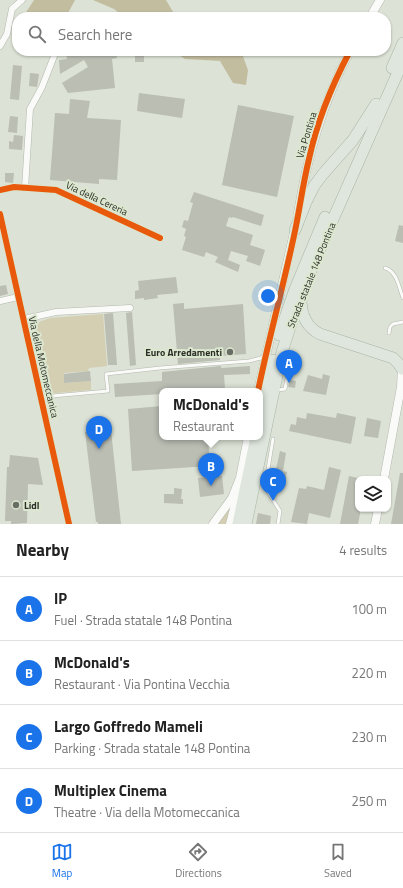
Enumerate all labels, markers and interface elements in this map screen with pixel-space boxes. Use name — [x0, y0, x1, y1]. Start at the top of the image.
search box — [12, 12, 391, 56]
icon: search — [26, 23, 48, 45]
text: Search here — [58, 23, 132, 46]
street label: Via Pontina — [292, 110, 321, 160]
street label: Via della Cereria — [63, 178, 130, 219]
street label: Strada statale 148 Pontina — [283, 220, 340, 330]
your location — [258, 286, 278, 306]
street label: Via della Motomeccanica — [25, 315, 62, 419]
place label: Euro Arredamenti — [145, 345, 222, 360]
marker: Euro Arredamenti — [225, 347, 235, 357]
pin: A — [276, 350, 302, 383]
popup — [159, 388, 263, 440]
text: McDonald's — [173, 393, 249, 416]
pin: D — [86, 416, 112, 449]
text: Restaurant — [173, 416, 234, 436]
pin: B — [198, 453, 224, 486]
pin: C — [260, 468, 286, 501]
map controls — [355, 476, 391, 512]
button: layers — [355, 476, 391, 512]
place label: Lidl — [24, 498, 40, 513]
marker: Lidl — [11, 500, 21, 510]
text: Nearby — [16, 537, 69, 563]
text: 4 results — [339, 540, 387, 560]
text: IP — [54, 587, 67, 610]
text: A — [25, 599, 33, 619]
text: 100 m — [351, 599, 387, 619]
text: Fuel · Strada statale 148 Pontina — [54, 610, 232, 630]
text: McDonald's — [54, 651, 130, 674]
text: B — [25, 663, 33, 683]
text: 220 m — [351, 663, 387, 683]
text: Restaurant · Via Pontina Vecchia — [54, 674, 230, 694]
text: Largo Goffredo Mameli — [54, 715, 203, 738]
text: C — [25, 727, 33, 747]
text: 230 m — [351, 727, 387, 747]
text: Parking · Strada statale 148 Pontina — [54, 738, 250, 758]
text: Multiplex Cinema — [54, 779, 167, 802]
text: D — [25, 791, 33, 811]
text: 250 m — [351, 791, 387, 811]
text: Theatre · Via della Motomeccanica — [54, 802, 240, 822]
tab: Map — [51, 841, 73, 881]
tab: Directions — [175, 841, 222, 881]
tab: Saved — [324, 841, 352, 881]

